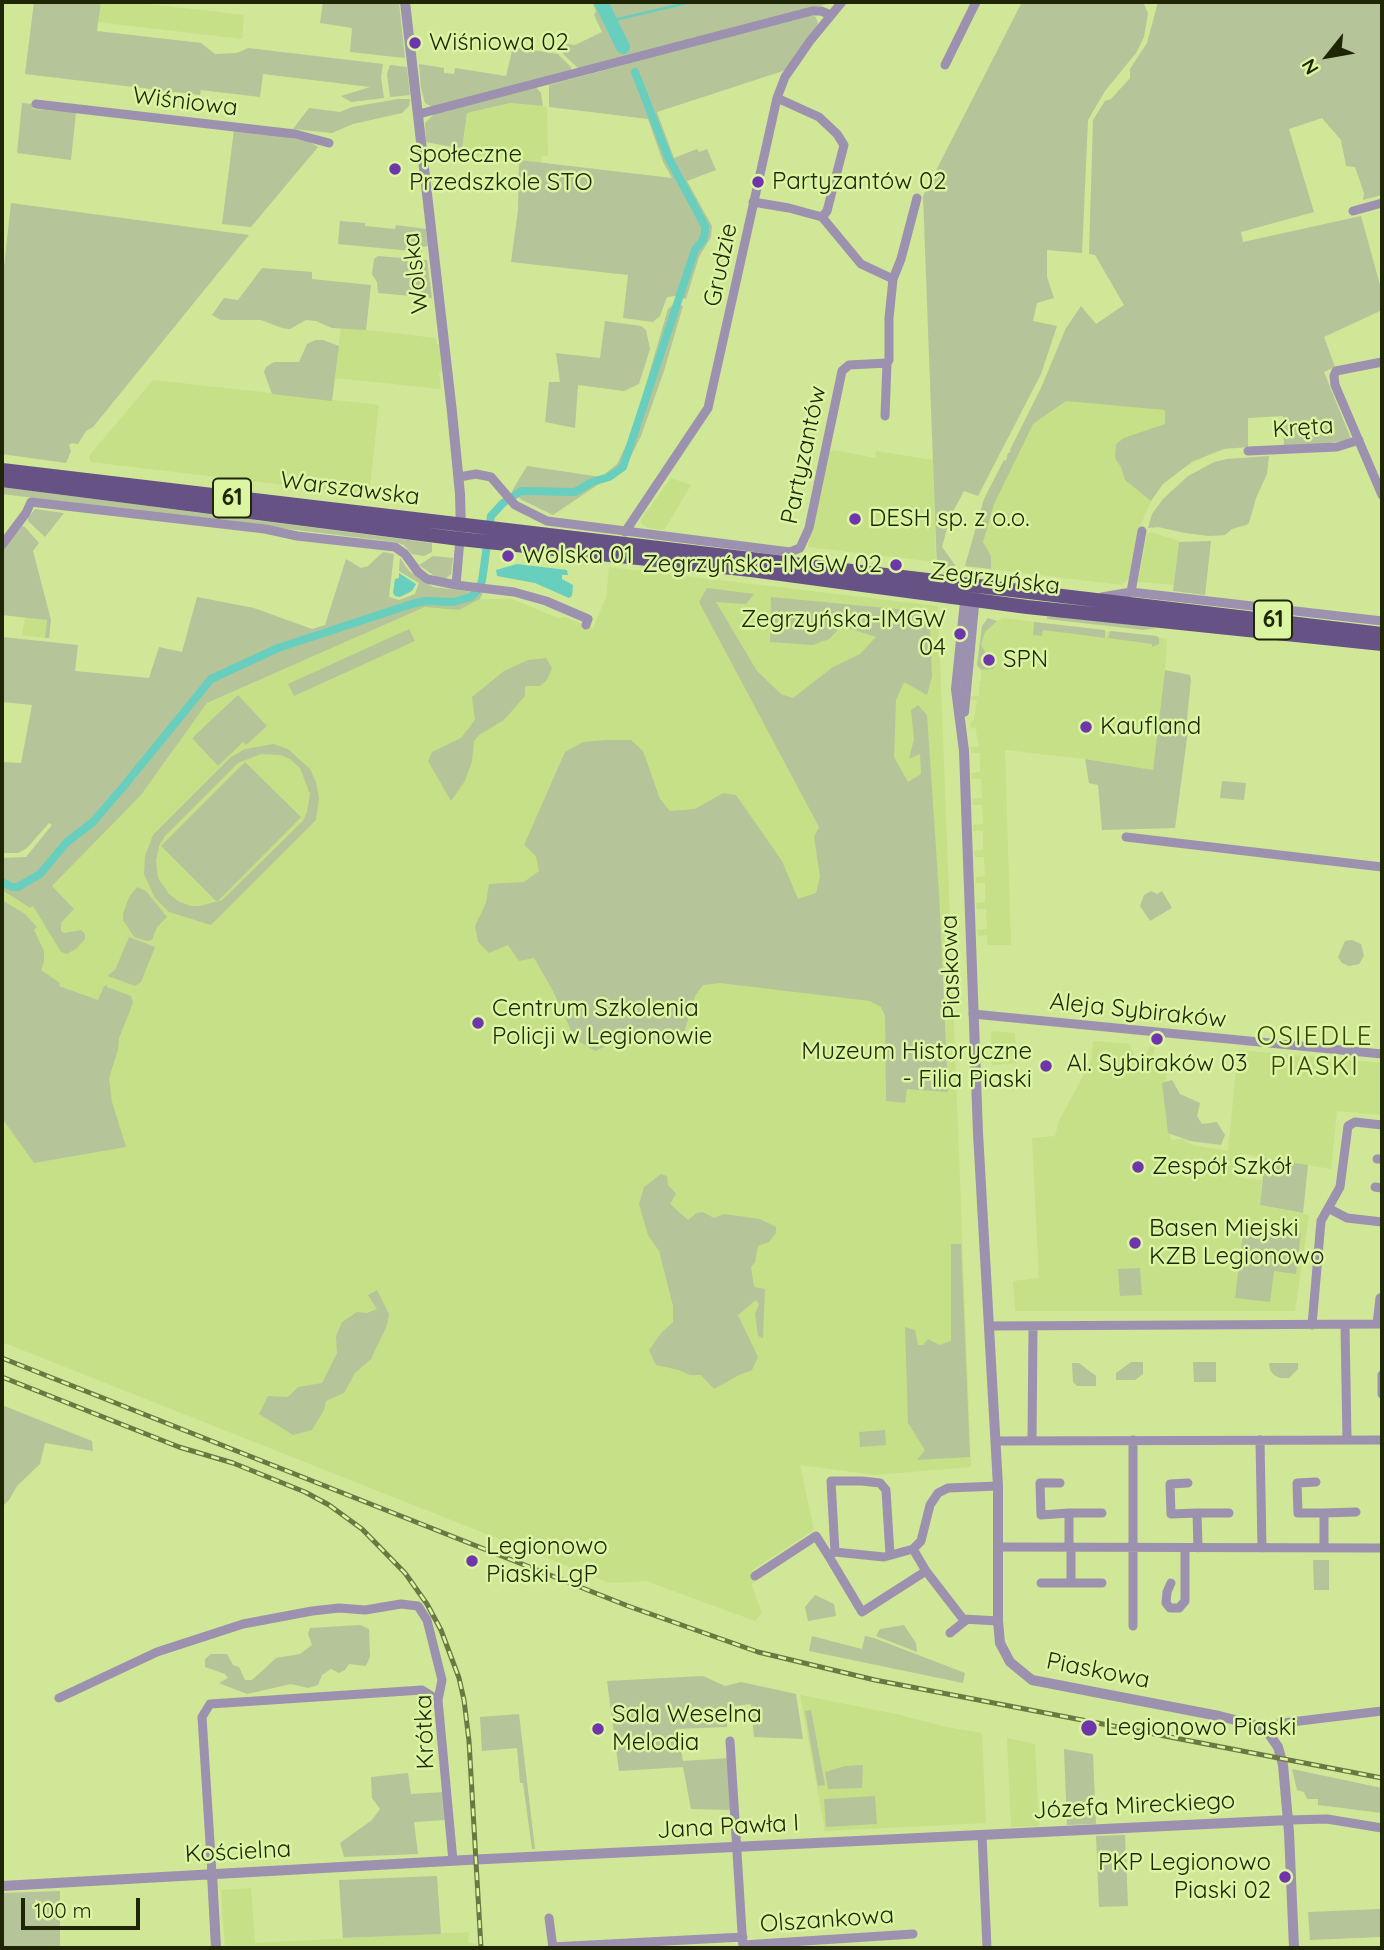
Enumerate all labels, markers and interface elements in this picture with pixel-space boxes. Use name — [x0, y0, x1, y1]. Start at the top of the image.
north arrow — [1293, 21, 1363, 91]
place label: Wiśniowa 02 — [429, 29, 569, 57]
marker: Wiśniowa 02 — [407, 35, 423, 51]
text: N — [1296, 55, 1324, 79]
street label: Wiśniowa — [131, 81, 239, 123]
place label: Społeczne Przedszkole STO — [409, 141, 593, 197]
marker: Społeczne Przedszkole STO — [387, 161, 403, 177]
place label: Partyzantów 02 — [772, 168, 946, 196]
marker: Partyzantów 02 — [750, 174, 766, 190]
street label: Grudzie — [698, 221, 744, 309]
street label: Wolska — [397, 231, 435, 315]
street label: Partyzantów — [775, 383, 833, 527]
street label: Kręta — [1272, 412, 1334, 444]
street label: Warszawska — [279, 466, 421, 512]
road number: 61 — [213, 478, 251, 518]
place label: DESH sp. z o.o. — [869, 505, 1030, 533]
marker: DESH sp. z o.o. — [847, 511, 863, 527]
place label: Wolska 01 — [522, 542, 633, 570]
marker: Wolska 01 — [500, 548, 516, 564]
place label: Zegrzyńska-IMGW 02 — [643, 551, 882, 579]
marker: Zegrzyńska-IMGW 02 — [888, 557, 904, 573]
street label: Zegrzyńska — [928, 557, 1062, 601]
road number: 61 — [1254, 600, 1292, 640]
place label: Zegrzyńska-IMGW 04 — [741, 606, 946, 662]
marker: Zegrzyńska-IMGW 04 — [952, 626, 968, 642]
place label: SPN — [1003, 646, 1048, 674]
marker: SPN — [981, 652, 997, 668]
place label: Kaufland — [1100, 713, 1201, 741]
marker: Kaufland — [1078, 719, 1094, 735]
street label: Piaskowa — [935, 914, 967, 1020]
street label: Aleja Sybiraków — [1048, 987, 1228, 1035]
place label: Centrum Szkolenia Policji w Legionowie — [492, 995, 712, 1051]
marker: Centrum Szkolenia Policji w Legionowie — [470, 1015, 486, 1031]
district label: OSIEDLE PIASKI — [1257, 1021, 1373, 1082]
marker: Al. Sybiraków 03 — [1149, 1031, 1165, 1047]
place label: Muzeum Historyczne - Filia Piaski — [801, 1038, 1032, 1094]
place label: Al. Sybiraków 03 — [1066, 1050, 1248, 1078]
marker: Muzeum Historyczne - Filia Piaski — [1038, 1058, 1054, 1074]
place label: Zespół Szkół — [1152, 1153, 1291, 1181]
marker: Zespół Szkół — [1130, 1159, 1146, 1175]
place label: Basen Miejski KZB Legionowo — [1149, 1215, 1325, 1271]
marker: Basen Miejski KZB Legionowo — [1127, 1235, 1143, 1251]
place label: Legionowo Piaski LgP — [486, 1533, 608, 1589]
marker: Legionowo Piaski LgP — [464, 1553, 480, 1569]
street label: Piaskowa — [1044, 1647, 1152, 1695]
street label: Krótka — [409, 1694, 441, 1770]
place label: Sala Weselna Melodia — [612, 1701, 762, 1757]
place label: Legionowo Piaski — [1105, 1714, 1296, 1742]
marker: Legionowo Piaski — [1079, 1718, 1099, 1738]
marker: Sala Weselna Melodia — [590, 1721, 606, 1737]
street label: Józefa Mireckiego — [1032, 1786, 1236, 1826]
street label: Jana Pawła I — [656, 1809, 800, 1845]
street label: Kościelna — [184, 1835, 292, 1869]
place label: PKP Legionowo Piaski 02 — [1098, 1849, 1271, 1905]
marker: PKP Legionowo Piaski 02 — [1277, 1869, 1293, 1885]
scale bar — [24, 1884, 144, 1928]
text: 100 m — [34, 1897, 92, 1923]
street label: Olszankowa — [759, 1901, 895, 1939]

